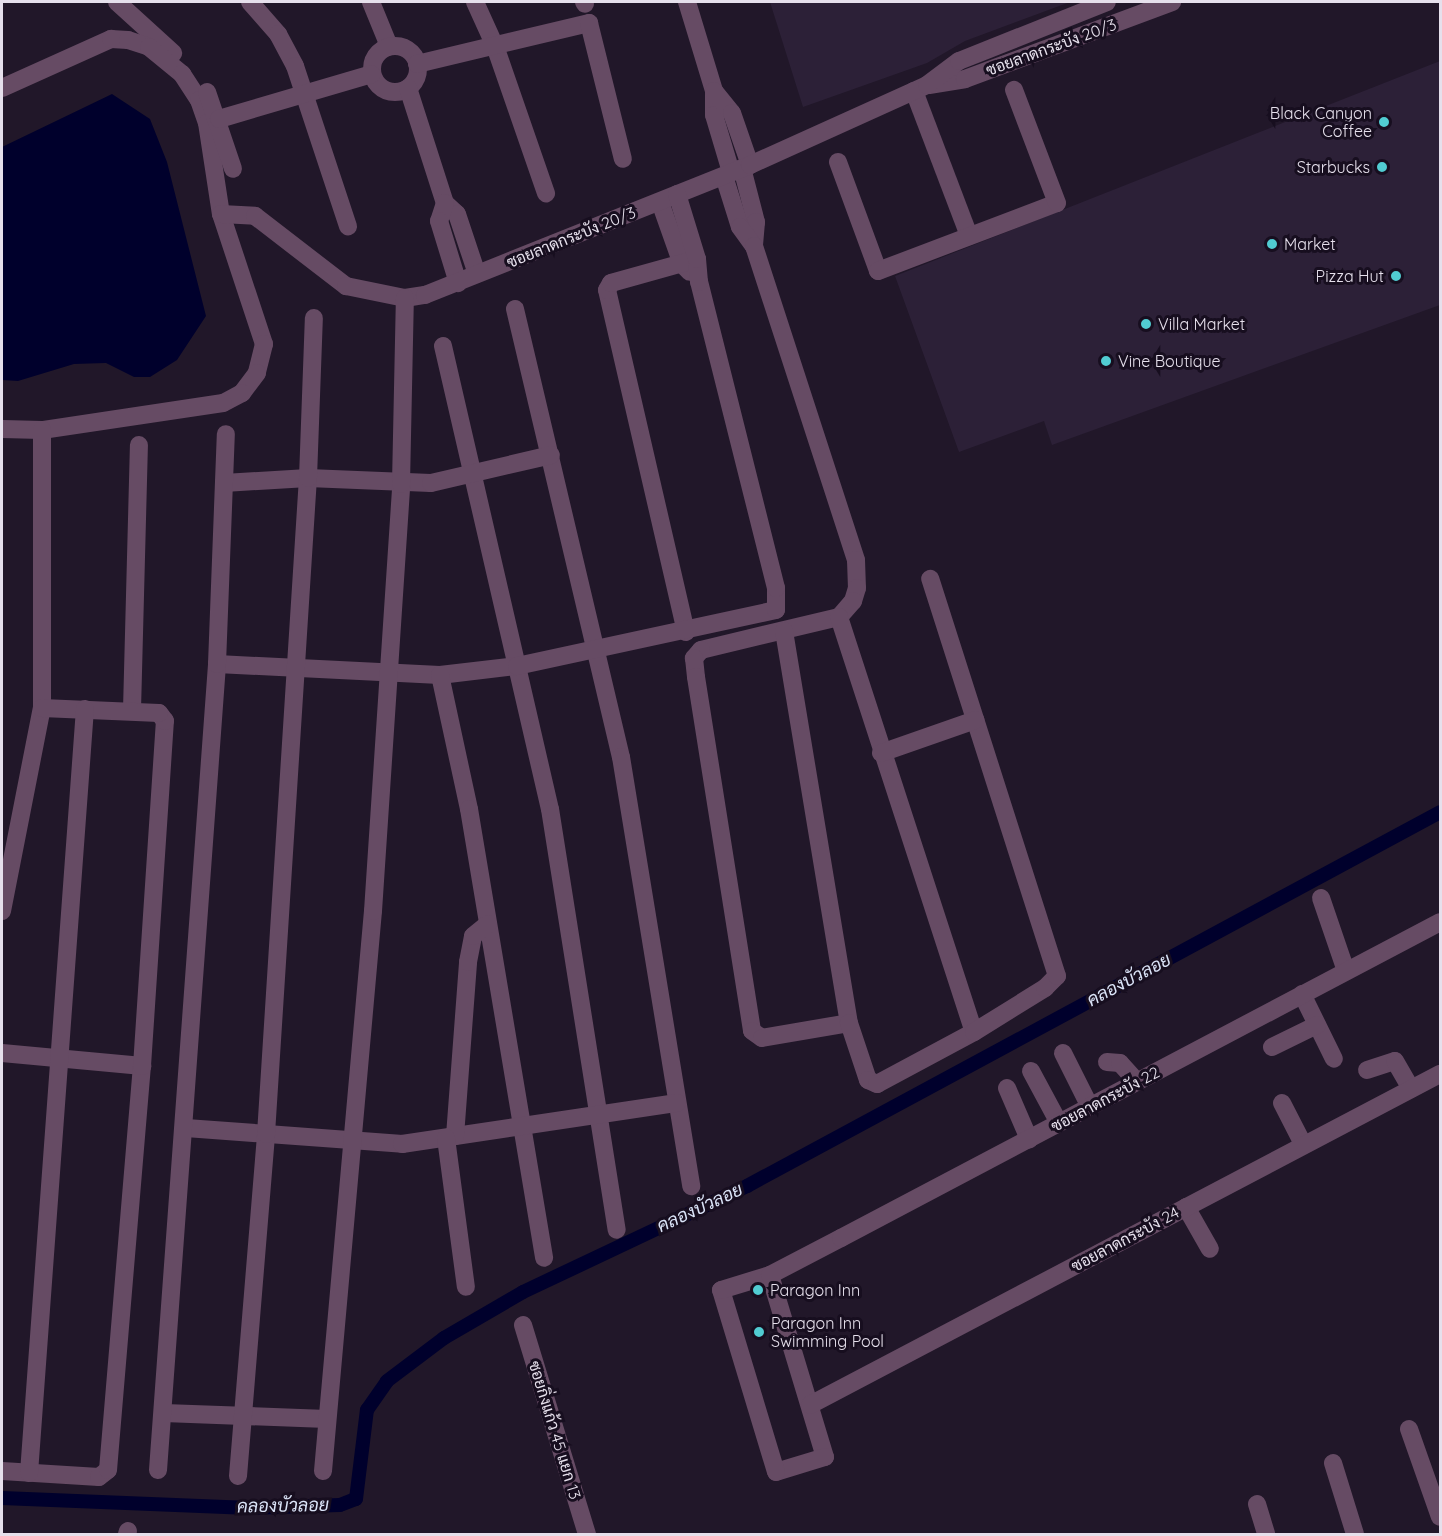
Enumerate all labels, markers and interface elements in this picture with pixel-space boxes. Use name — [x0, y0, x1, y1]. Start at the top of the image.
street label: ซอยลาดกระบัง 20/3 — [983, 14, 1119, 80]
place label: Black Canyon Coffee — [1270, 103, 1372, 141]
marker: Black Canyon Coffee — [1377, 115, 1391, 129]
place label: Starbucks — [1297, 157, 1370, 177]
marker: Starbucks — [1375, 160, 1389, 174]
street label: ซอยลาดกระบัง 20/3 — [504, 202, 638, 272]
place label: Market — [1284, 234, 1336, 254]
marker: Market — [1265, 237, 1279, 251]
place label: Pizza Hut — [1316, 266, 1384, 286]
marker: Pizza Hut — [1389, 269, 1403, 283]
place label: Villa Market — [1158, 314, 1245, 334]
marker: Villa Market — [1139, 317, 1153, 331]
place label: Vine Boutique — [1118, 351, 1221, 371]
marker: Vine Boutique — [1099, 354, 1113, 368]
water label: คลองบัวลอย — [1083, 949, 1175, 1011]
street label: ซอยลาดกระบัง 22 — [1047, 1062, 1163, 1136]
water label: คลองบัวลอย — [654, 1179, 746, 1237]
street label: ซอยลาดกระบัง 24 — [1068, 1202, 1182, 1276]
place label: Paragon Inn — [770, 1280, 860, 1300]
marker: Paragon Inn — [751, 1283, 765, 1297]
place label: Paragon Inn Swimming Pool — [771, 1313, 884, 1351]
marker: Paragon Inn Swimming Pool — [752, 1325, 766, 1339]
street label: ซอยกิ่งแก้ว 45 แยก 13 — [525, 1358, 585, 1502]
water label: คลองบัวลอย — [237, 1494, 329, 1518]

